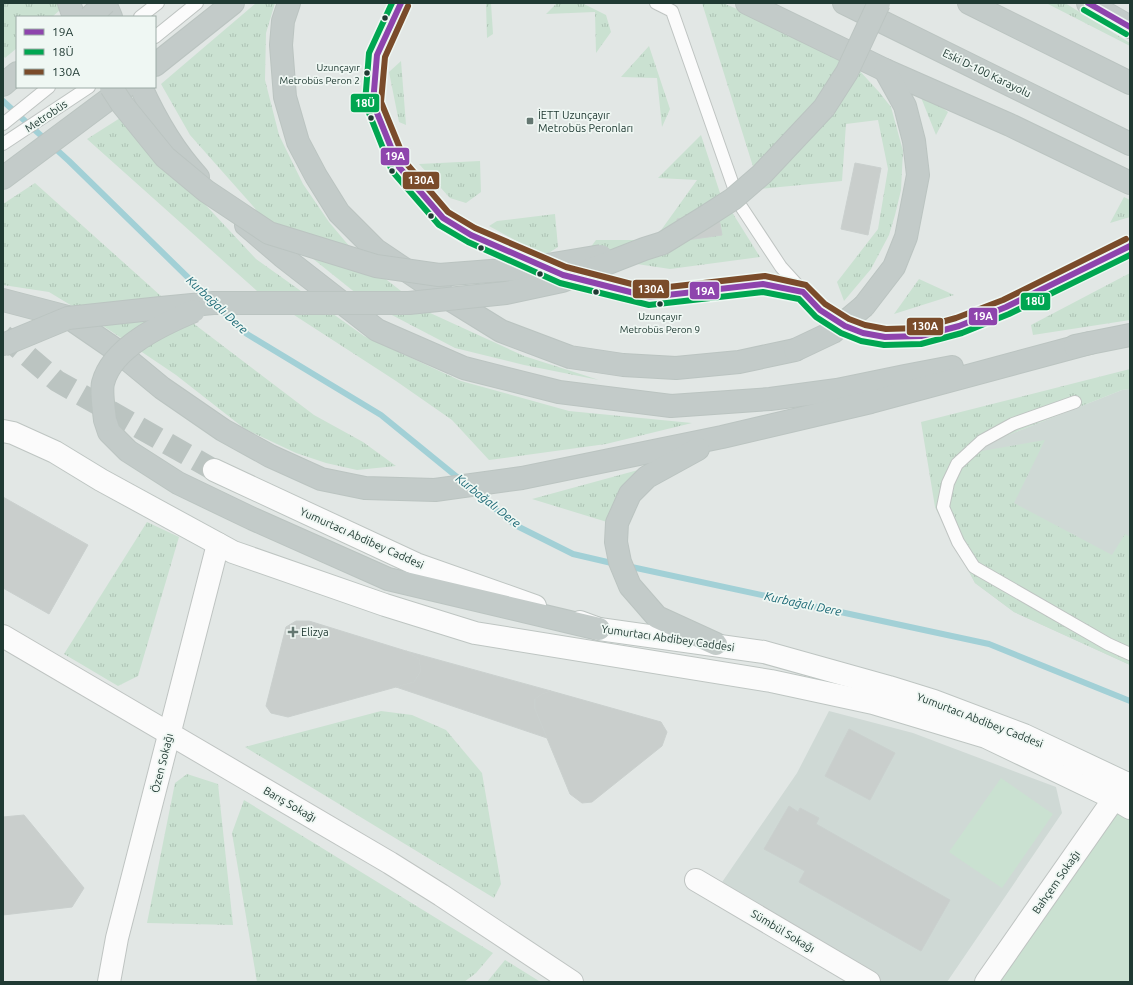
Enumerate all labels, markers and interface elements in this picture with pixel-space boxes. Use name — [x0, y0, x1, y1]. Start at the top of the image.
unlabelled marker — [380, 13, 390, 23]
legend — [16, 16, 156, 88]
text: 19A — [52, 25, 74, 38]
text: 18Ü — [52, 45, 74, 58]
street label: Eski D-100 Karayolu — [941, 46, 1033, 100]
place label: Uzunçayır Metrobüs Peron 2 — [279, 62, 360, 86]
text: 130A — [52, 65, 80, 78]
marker: Uzunçayır Metrobüs Peron 2 — [362, 68, 372, 78]
line badge: 18Ü — [350, 93, 380, 113]
street label: Metrobüs — [23, 97, 69, 134]
text: 18Ü — [355, 97, 375, 109]
place label: İETT Uzunçayır Metrobüs Peronları — [538, 109, 633, 134]
unlabelled marker — [366, 113, 376, 123]
marker: İETT Uzunçayır Metrobüs Peronları — [525, 116, 535, 126]
line badge: 19A — [380, 147, 410, 166]
text: 19A — [385, 150, 405, 162]
unlabelled marker — [387, 166, 397, 176]
line badge: 130A — [402, 171, 440, 190]
text: 130A — [408, 174, 434, 186]
unlabelled marker — [426, 211, 436, 221]
unlabelled marker — [476, 243, 486, 253]
unlabelled marker — [535, 269, 545, 279]
water label: Kurbağalı Dere — [184, 273, 250, 336]
line badge: 130A — [632, 279, 670, 299]
line badge: 19A — [689, 281, 720, 300]
text: 130A — [638, 283, 664, 295]
text: 19A — [695, 285, 715, 297]
unlabelled marker — [591, 287, 601, 297]
line badge: 18Ü — [1020, 292, 1051, 311]
text: 18Ü — [1025, 295, 1045, 307]
marker: Uzunçayır Metrobüs Peron 9 — [655, 299, 665, 309]
line badge: 19A — [968, 307, 998, 326]
text: 19A — [973, 310, 993, 322]
place label: Uzunçayır Metrobüs Peron 9 — [620, 311, 700, 335]
line badge: 130A — [906, 317, 944, 336]
text: 130A — [912, 320, 938, 332]
water label: Kurbağalı Dere — [453, 471, 523, 530]
street label: Yumurtacı Abdibey Caddesi — [298, 505, 426, 571]
water label: Kurbağalı Dere — [763, 589, 843, 618]
street label: Yumurtacı Abdibey Caddesi — [601, 623, 735, 653]
place label: Elizya — [301, 626, 329, 638]
marker: Elizya — [288, 627, 298, 637]
street label: Yumurtacı Abdibey Caddesi — [915, 690, 1045, 750]
street label: Özen Sokağı — [149, 732, 175, 794]
street label: Barış Sokağı — [261, 784, 319, 824]
street label: Bahçem Sokağı — [1030, 848, 1082, 916]
street label: Sümbül Sokağı — [749, 907, 817, 955]

